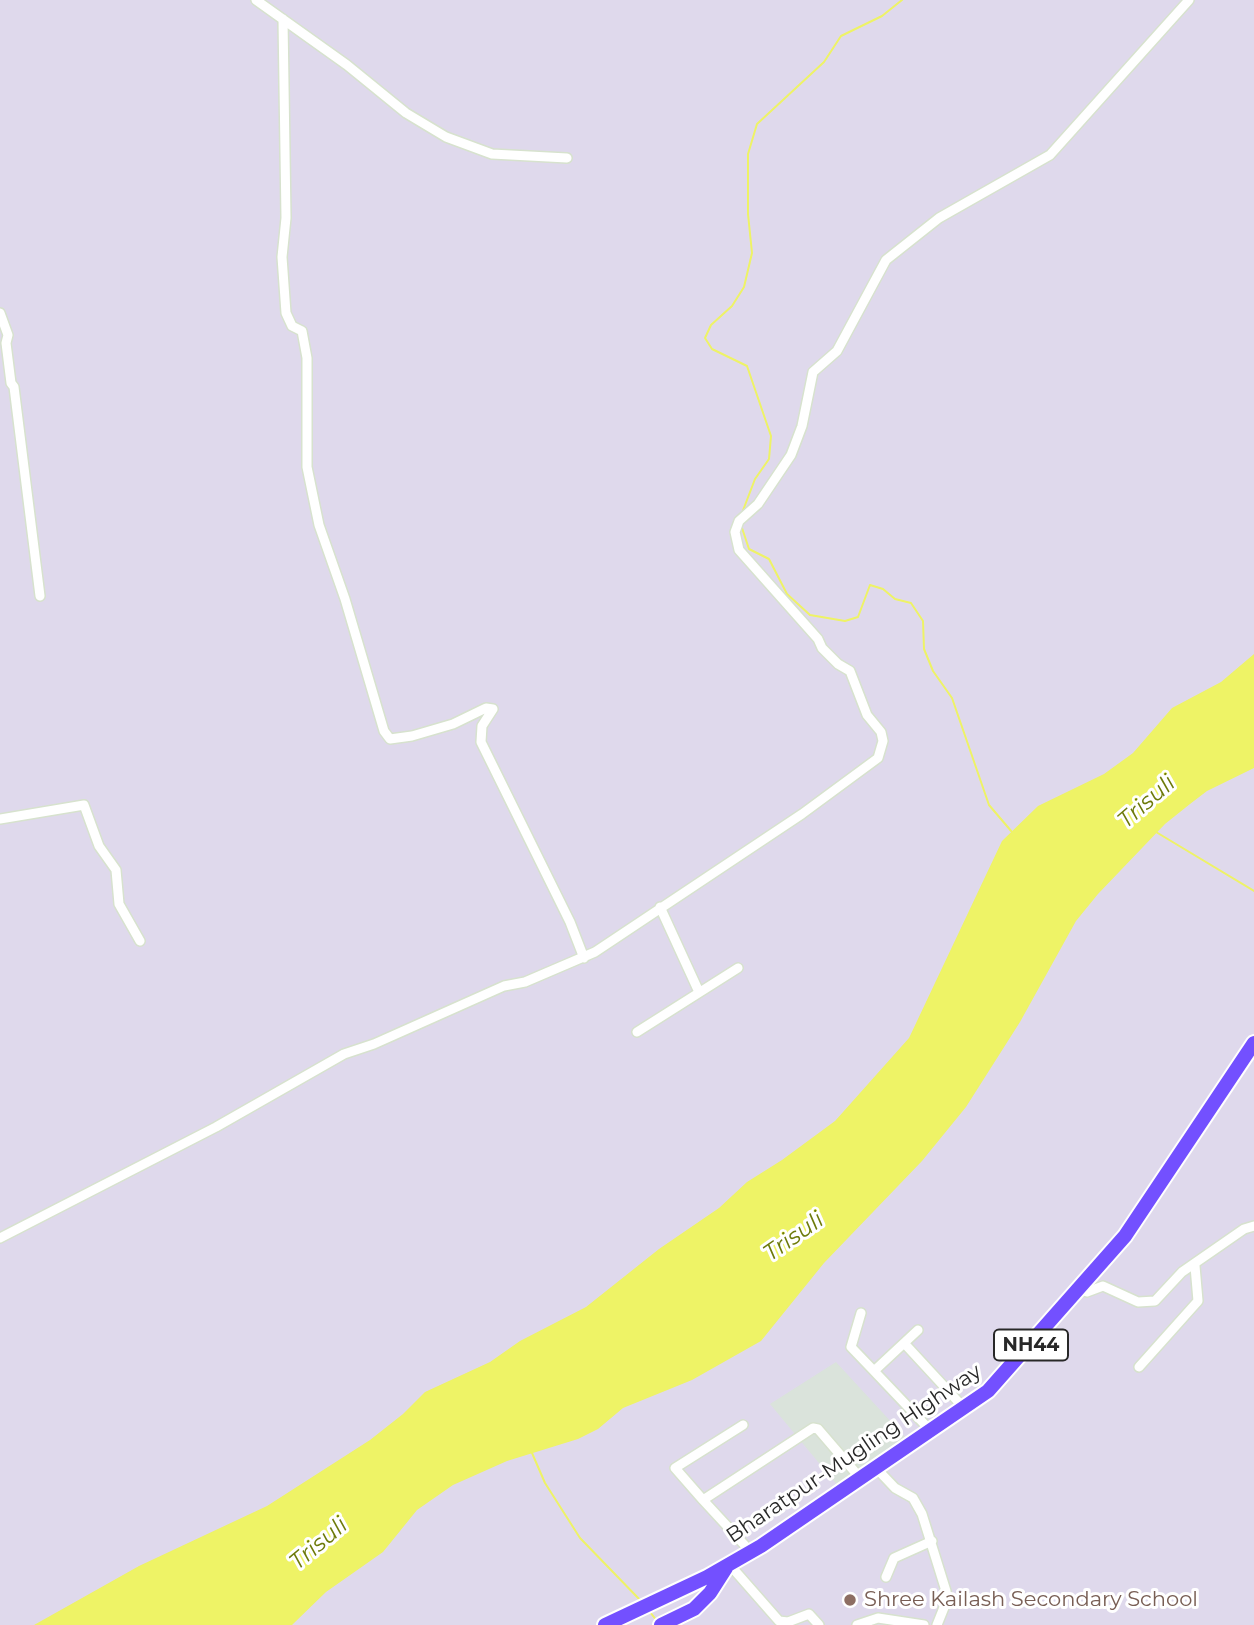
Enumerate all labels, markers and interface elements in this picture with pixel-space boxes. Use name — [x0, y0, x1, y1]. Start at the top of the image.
water label: Trisuli — [1113, 770, 1181, 834]
water label: Trisuli — [759, 1206, 829, 1268]
road number: NH44 — [994, 1330, 1068, 1360]
street label: Bharatpur-Mugling Highway — [722, 1359, 986, 1549]
water label: Trisuli — [284, 1512, 354, 1576]
place label: Shree Kailash Secondary School — [864, 1587, 1198, 1613]
marker: Shree Kailash Secondary School — [842, 1592, 858, 1608]

